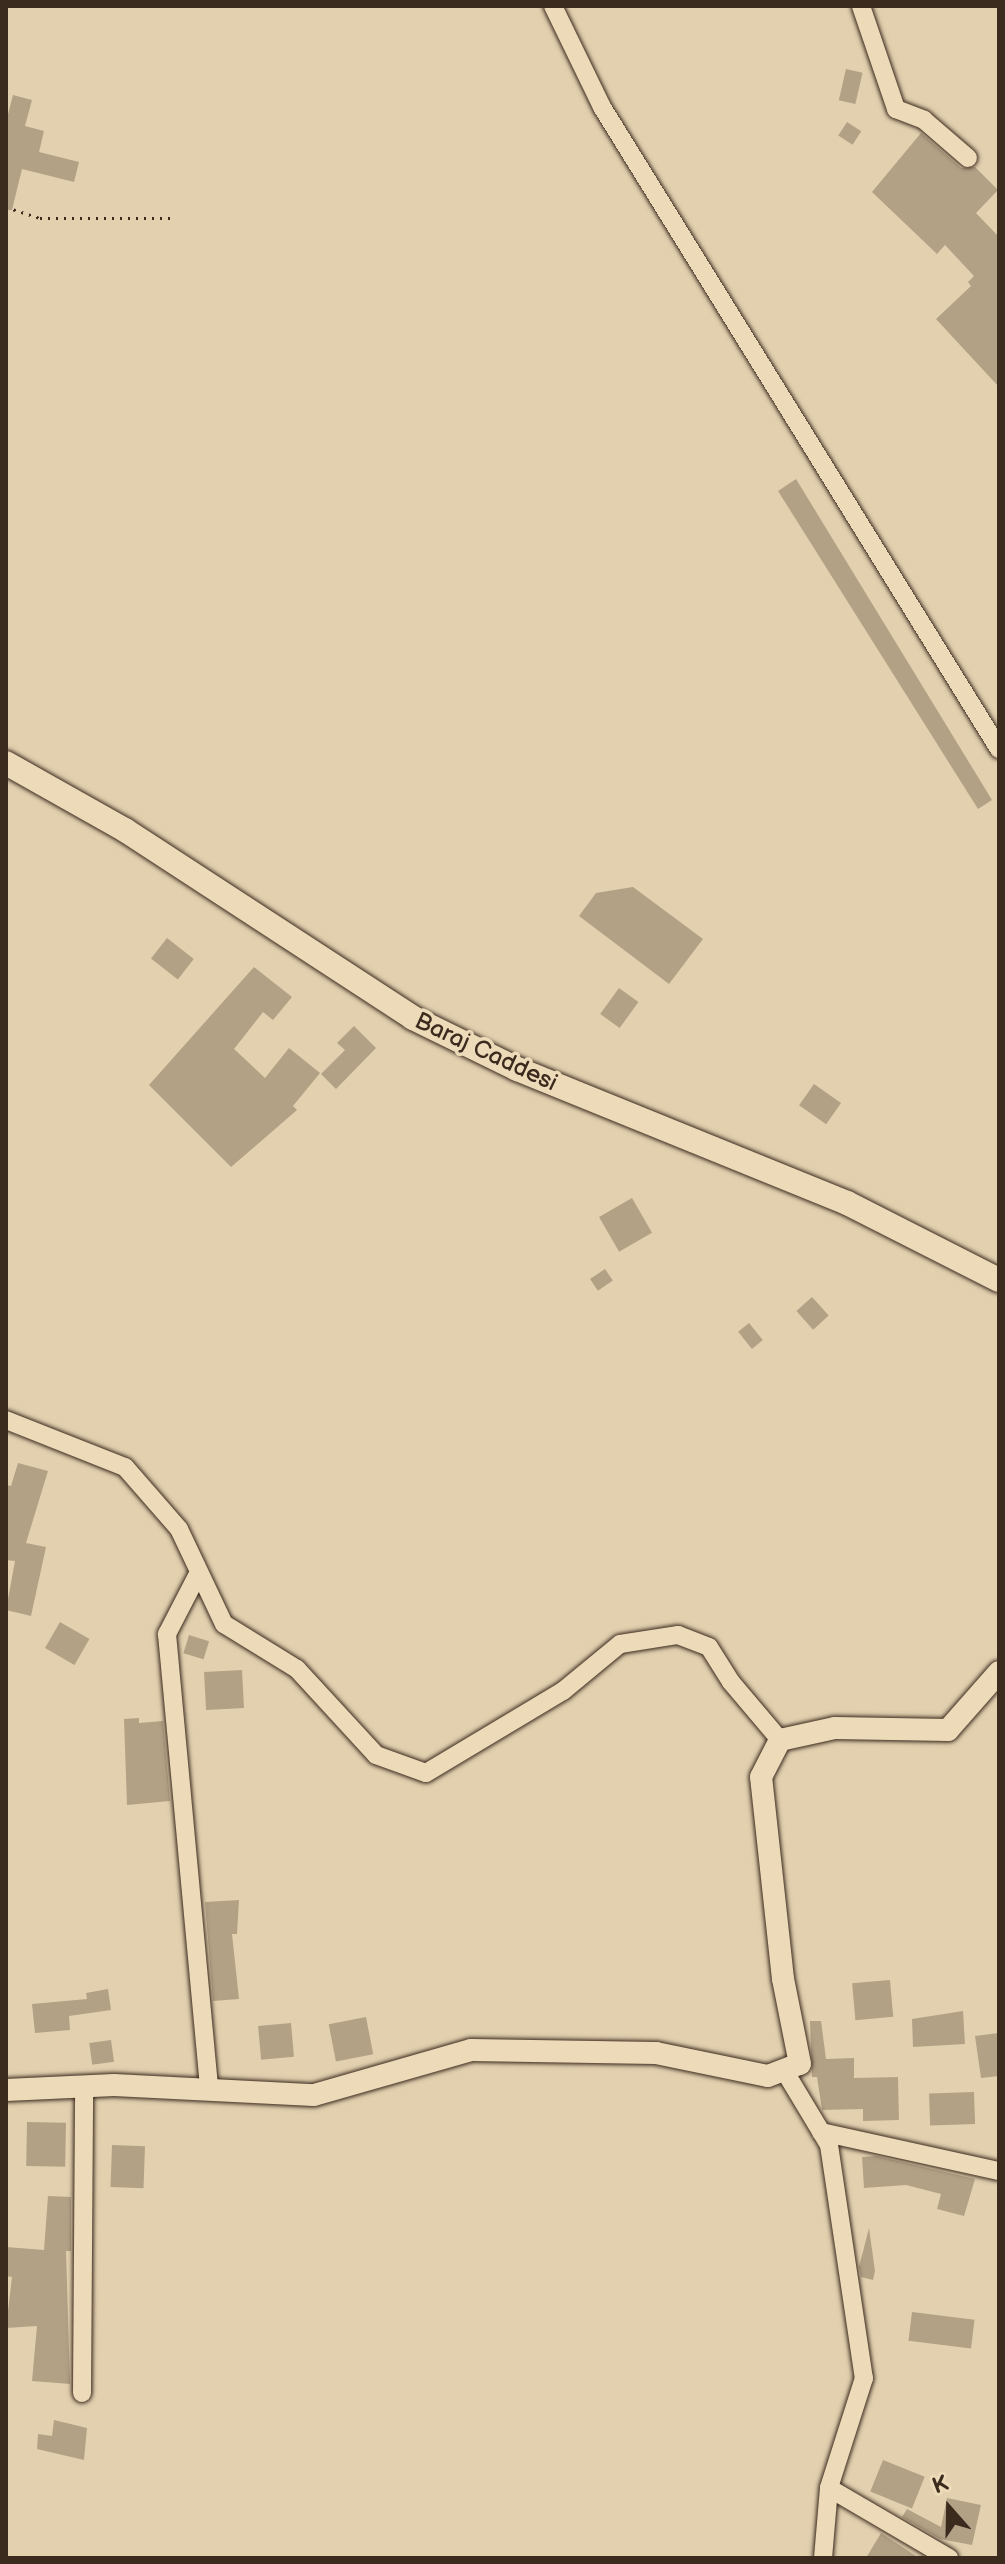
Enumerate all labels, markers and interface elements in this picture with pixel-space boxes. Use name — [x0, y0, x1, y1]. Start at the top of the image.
street label: Baraj Caddesi — [410, 1006, 562, 1098]
north arrow — [909, 2468, 989, 2548]
text: K — [929, 2470, 952, 2500]

